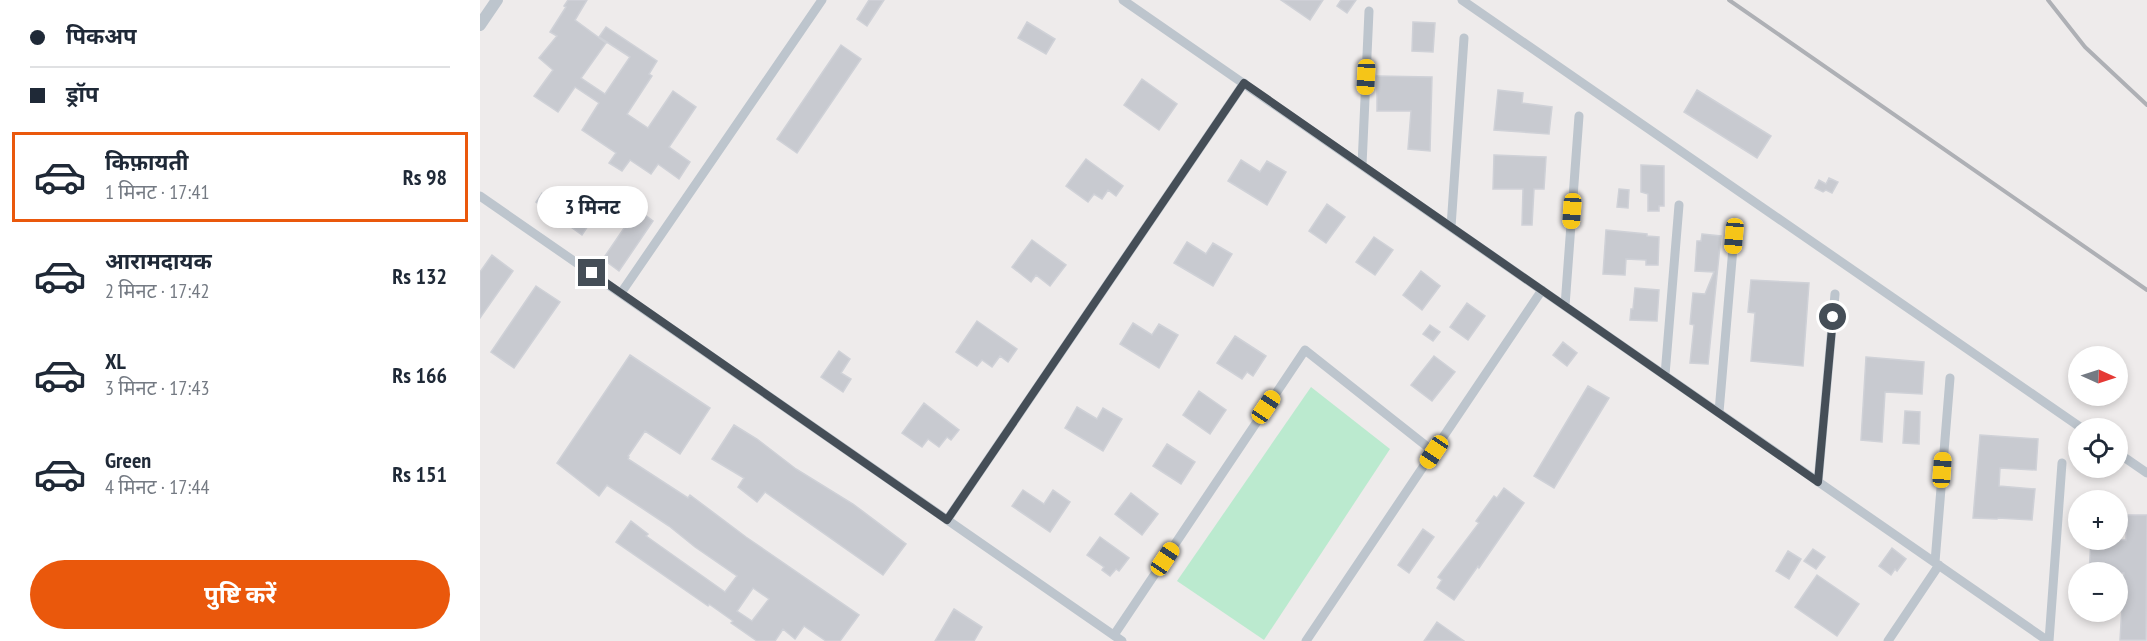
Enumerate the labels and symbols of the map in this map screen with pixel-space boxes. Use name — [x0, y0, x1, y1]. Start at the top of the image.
car — [1356, 59, 1376, 95]
callout: 3 मिनट — [537, 186, 648, 228]
car — [1562, 192, 1582, 230]
car — [1723, 217, 1745, 255]
route end — [578, 259, 605, 286]
route start — [1819, 303, 1846, 330]
north arrow — [2068, 346, 2128, 406]
car — [1248, 387, 1284, 427]
car — [1416, 432, 1452, 472]
car — [1932, 451, 1952, 489]
car — [1147, 539, 1183, 579]

